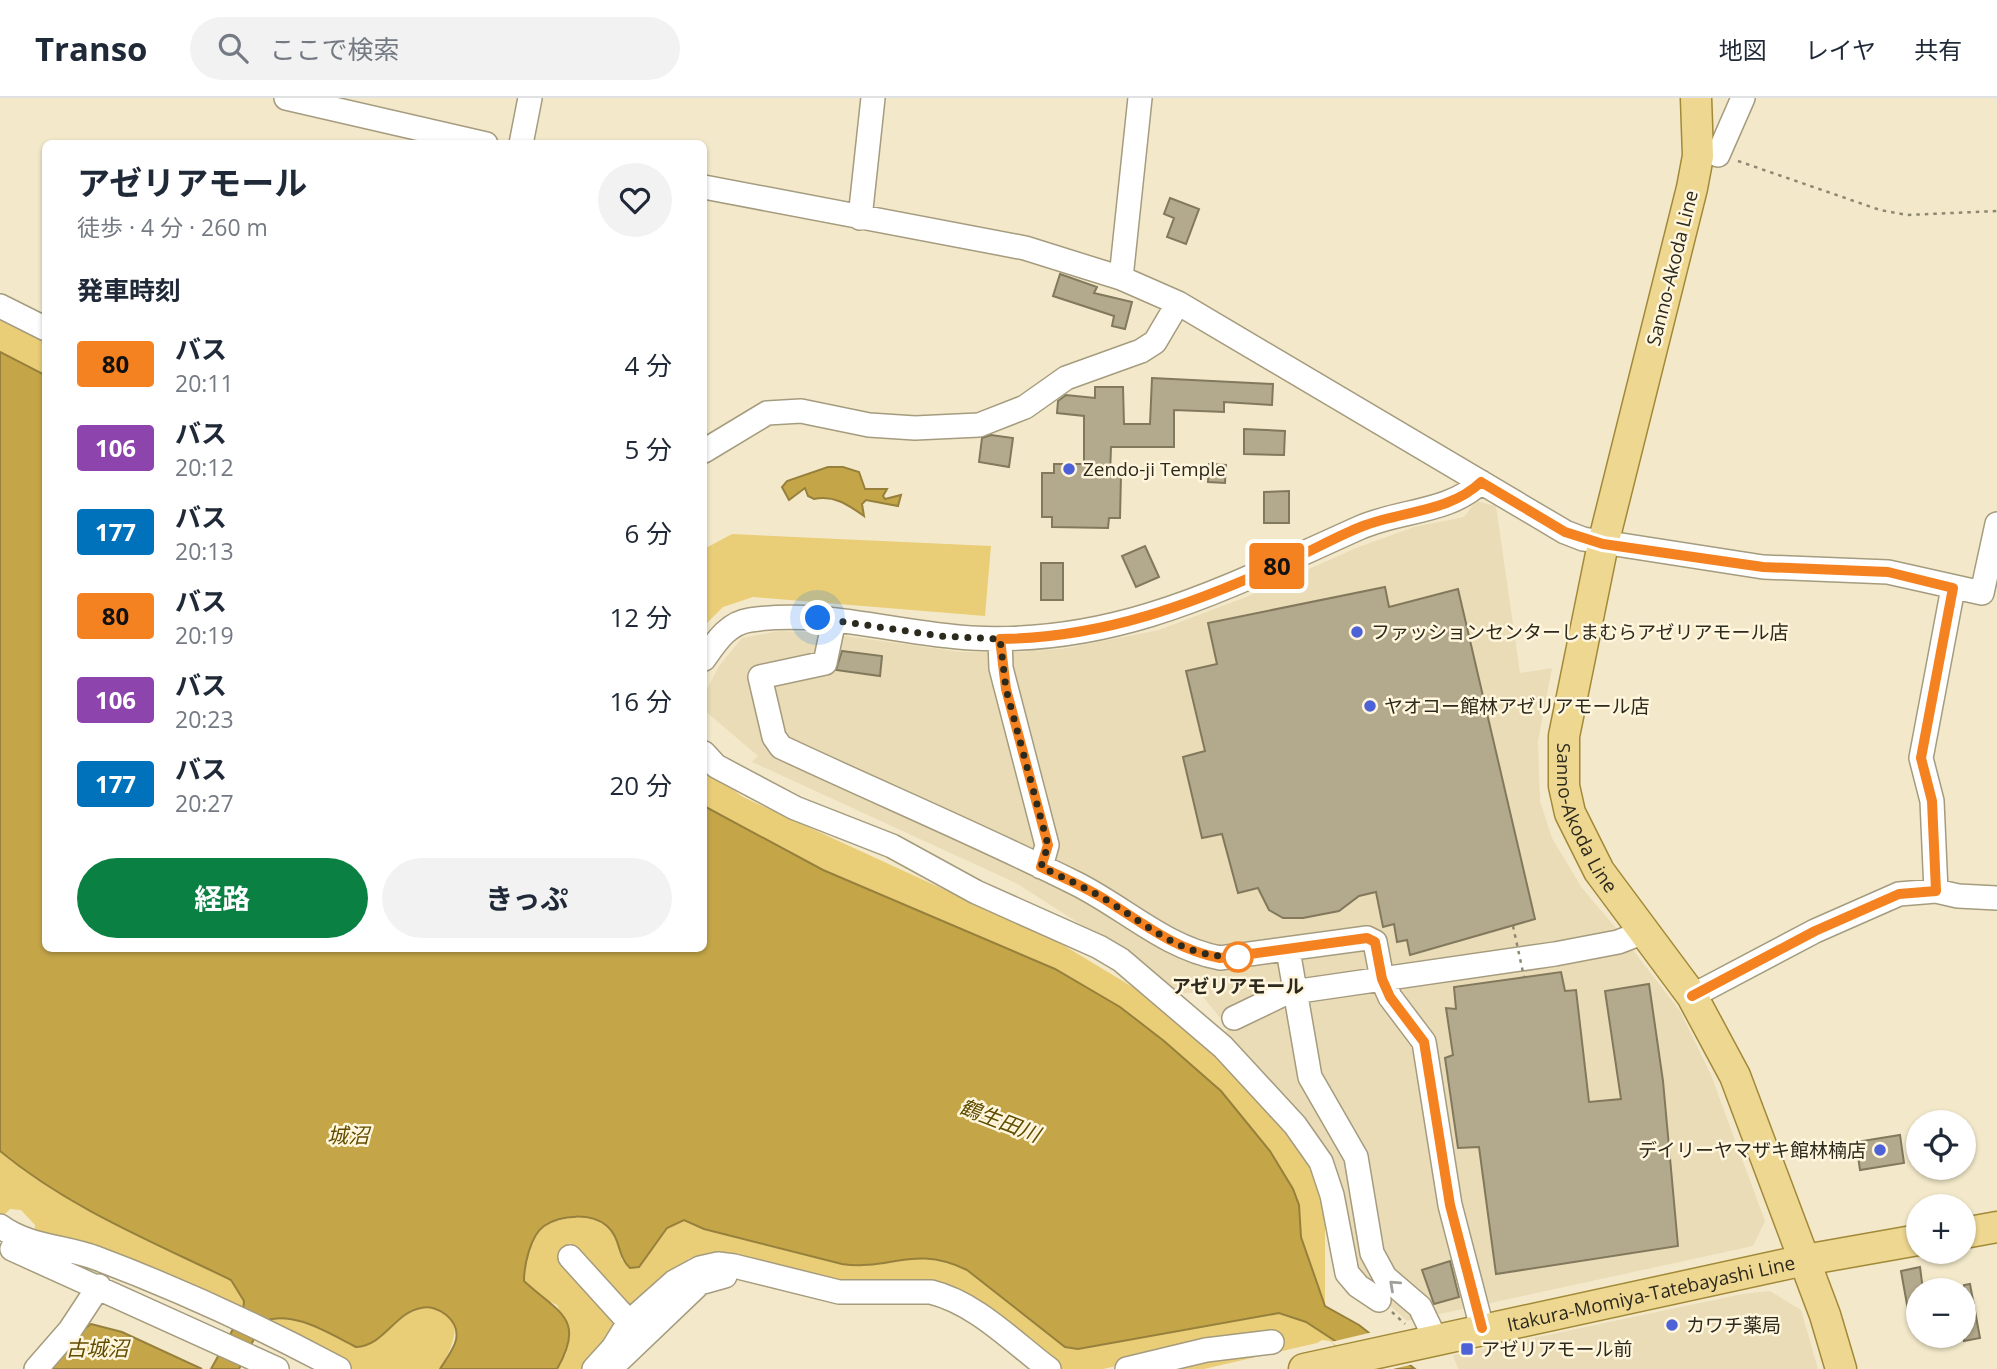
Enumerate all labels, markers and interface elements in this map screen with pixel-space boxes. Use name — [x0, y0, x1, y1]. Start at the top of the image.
search box — [190, 17, 680, 80]
text: Transo — [35, 26, 148, 71]
icon: search — [214, 29, 252, 67]
text: ここで検索 — [270, 31, 400, 67]
text: 地図 — [1719, 33, 1767, 66]
text: レイヤ — [1805, 33, 1876, 66]
text: 共有 — [1914, 33, 1962, 66]
text: アゼリアモール — [77, 160, 307, 205]
button: heart — [598, 163, 672, 237]
street label: Sanno-Akoda Line — [1640, 188, 1704, 348]
text: 徒歩 · 4 分 · 260 m — [77, 211, 268, 243]
text: 発車時刻 — [77, 272, 181, 308]
text: バス — [175, 331, 227, 367]
text: 80 — [102, 347, 129, 380]
text: 4 分 — [624, 347, 672, 383]
text: 20:11 — [175, 367, 234, 399]
text: バス — [175, 415, 227, 451]
text: 106 — [95, 431, 136, 464]
text: 5 分 — [624, 431, 672, 467]
text: 20:12 — [175, 451, 234, 483]
place label: Zendo-ji Temple — [1083, 456, 1226, 482]
marker: Zendo-ji Temple — [1061, 461, 1077, 477]
text: バス — [175, 499, 227, 535]
text: 177 — [95, 515, 136, 548]
text: 6 分 — [624, 515, 672, 551]
text: 20:13 — [175, 535, 234, 567]
line badge: 80 — [1246, 543, 1308, 589]
text: 80 — [1263, 549, 1291, 582]
text: バス — [175, 583, 227, 619]
text: 80 — [102, 599, 129, 632]
text: 12 分 — [610, 599, 672, 635]
your location — [800, 600, 835, 635]
text: 20:19 — [175, 619, 234, 651]
place label: ファッションセンターしまむらアゼリアモール店 — [1371, 619, 1789, 645]
marker: ファッションセンターしまむらアゼリアモール店 — [1349, 624, 1365, 640]
text: バス — [175, 667, 227, 703]
text: 106 — [95, 683, 136, 716]
text: 16 分 — [610, 683, 672, 719]
place label: ヤオコー館林アゼリアモール店 — [1384, 693, 1650, 719]
marker: ヤオコー館林アゼリアモール店 — [1362, 698, 1378, 714]
text: 20:23 — [175, 703, 234, 735]
street label: Sanno-Akoda Line — [1551, 743, 1624, 898]
text: バス — [175, 751, 227, 787]
text: 177 — [95, 767, 136, 800]
text: 20 分 — [610, 767, 672, 803]
text: 20:27 — [175, 787, 234, 819]
button: 経路 — [77, 858, 368, 938]
button: きっぷ — [382, 858, 672, 938]
marker: アゼリアモール — [1223, 942, 1253, 972]
place label: アゼリアモール — [1172, 973, 1304, 999]
water label: 鶴生田川 — [956, 1092, 1046, 1149]
map controls — [1906, 1110, 1976, 1348]
button: locate — [1906, 1110, 1976, 1180]
water label: 城沼 — [327, 1121, 372, 1149]
place label: デイリーヤマザキ館林楠店 — [1638, 1137, 1866, 1163]
marker: デイリーヤマザキ館林楠店 — [1872, 1142, 1888, 1158]
button: + — [1906, 1194, 1976, 1264]
street label: Itakura-Momiya-Tatebayashi Line — [1504, 1250, 1797, 1338]
button: − — [1906, 1278, 1976, 1348]
one-way arrow — [1389, 1281, 1402, 1293]
place label: カワチ薬局 — [1686, 1312, 1781, 1338]
marker: カワチ薬局 — [1664, 1317, 1680, 1333]
water label: 古城沼 — [66, 1334, 131, 1362]
place label: アゼリアモール前 — [1481, 1336, 1633, 1362]
marker: アゼリアモール前 — [1459, 1341, 1475, 1357]

